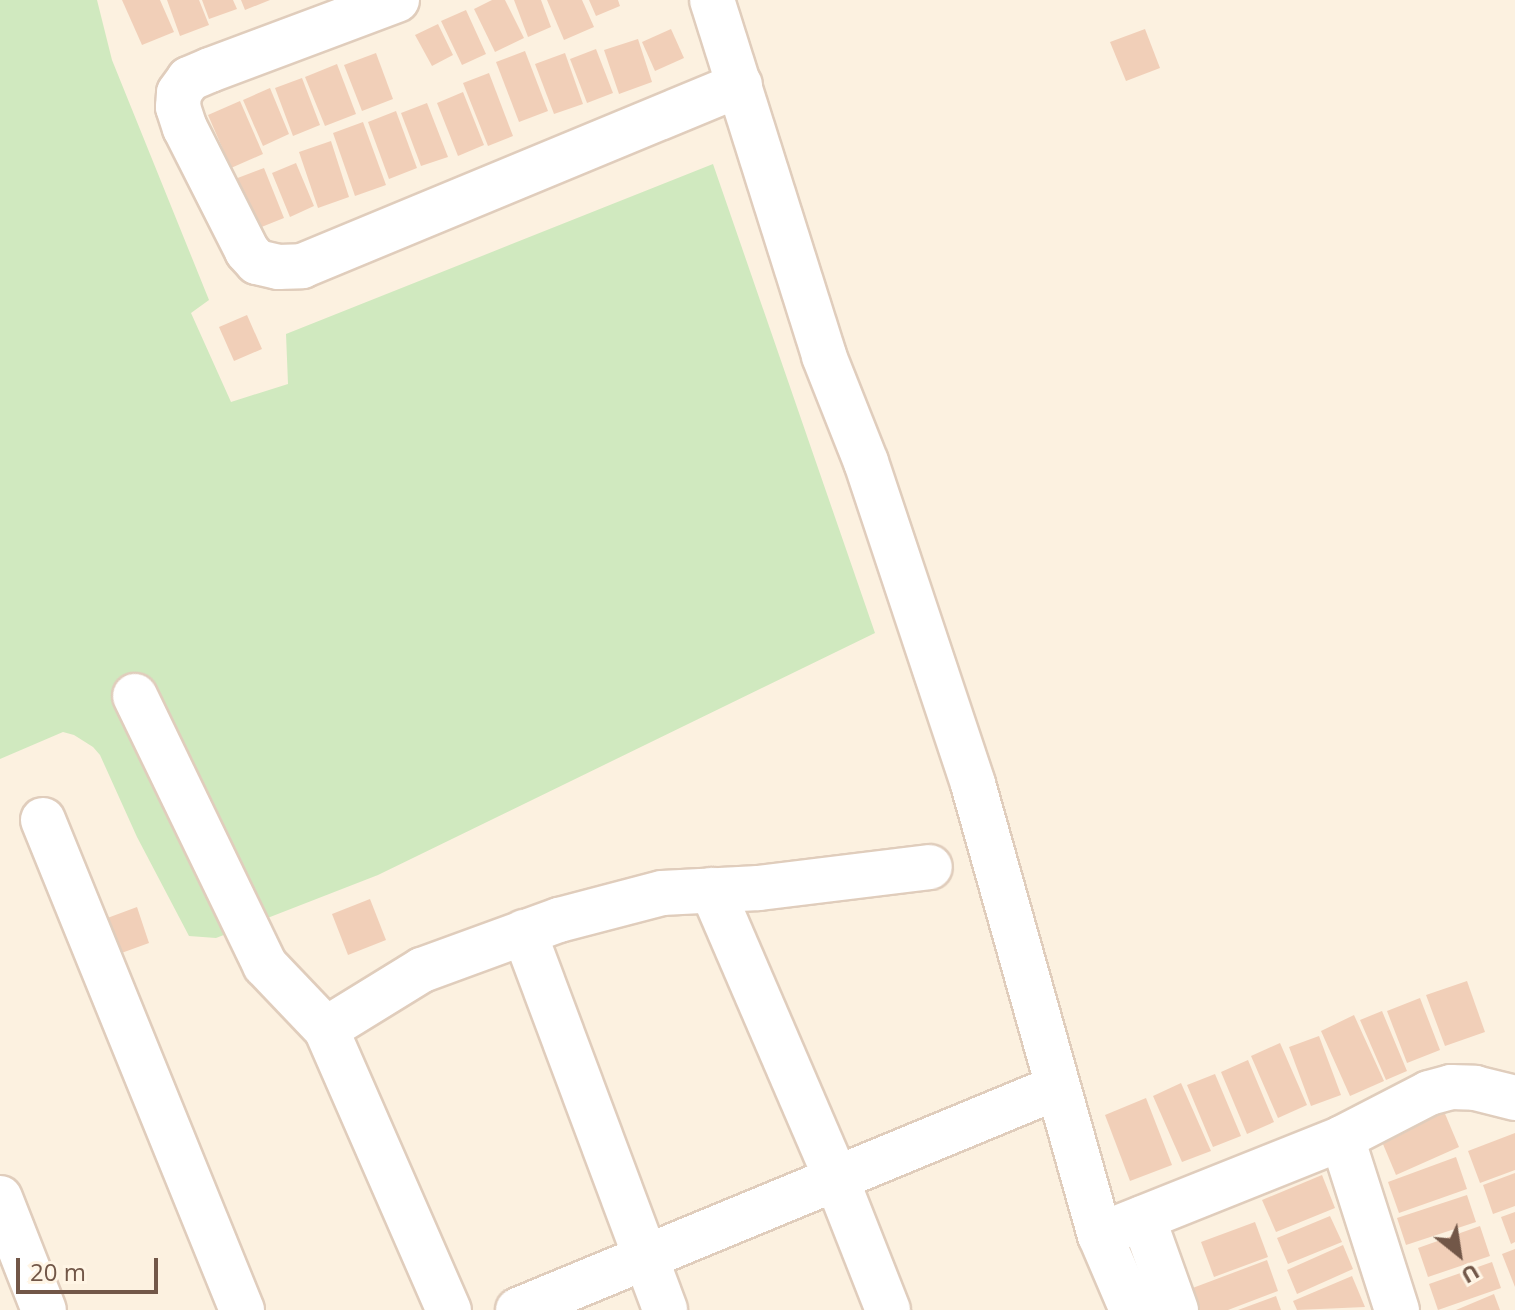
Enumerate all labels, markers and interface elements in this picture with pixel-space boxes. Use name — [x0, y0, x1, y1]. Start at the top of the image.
north arrow — [1419, 1214, 1499, 1294]
scale bar — [20, 1242, 162, 1292]
text: 20 m — [30, 1255, 86, 1288]
text: U — [1456, 1258, 1486, 1292]

